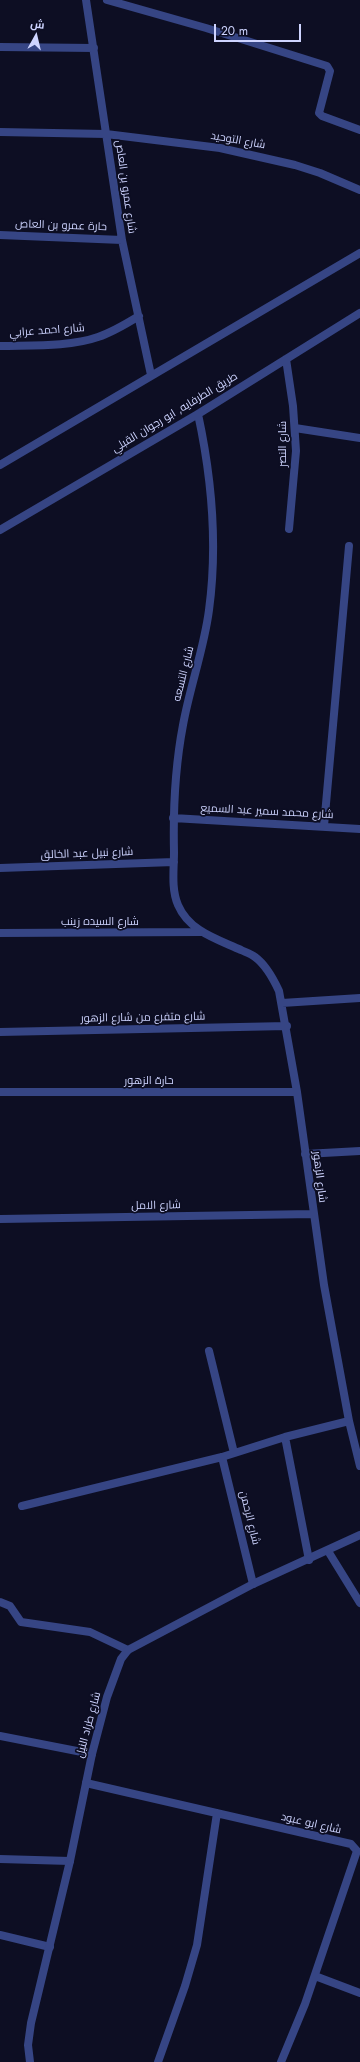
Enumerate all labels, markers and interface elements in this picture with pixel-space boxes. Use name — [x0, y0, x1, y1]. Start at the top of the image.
text: ش — [30, 15, 46, 33]
north arrow — [16, 16, 56, 56]
scale bar — [216, 16, 303, 42]
text: 20 m — [221, 22, 248, 40]
street label: شارع التوحيد — [210, 130, 266, 152]
street label: شارع عمرو بن العاص — [112, 139, 138, 235]
street label: حارة عمرو بن العاص — [15, 218, 107, 234]
street label: شارع احمد عرابي — [9, 322, 85, 340]
street label: طريق الطرفايه, ابو رجوان القبلي — [110, 370, 240, 456]
street label: شارع النصر — [276, 421, 290, 467]
street label: شارع التسعه — [171, 645, 197, 703]
street label: شارع محمد سمير عبد السميع — [200, 802, 334, 822]
street label: شارع نبيل عبد الخالق — [40, 846, 134, 862]
street label: شارع السيده زينب — [61, 915, 139, 929]
street label: شارع متفرع من شارع الزهور — [81, 1010, 205, 1026]
street label: حارة الزهور — [124, 1074, 174, 1088]
street label: شارع الزهور — [309, 1150, 329, 1204]
street label: شارع الامل — [131, 1199, 181, 1213]
street label: شارع الرحمن — [236, 1490, 262, 1546]
street label: شارع طراد النيل — [74, 1691, 104, 1759]
street label: شارع ابو عبود — [280, 1811, 342, 1837]

